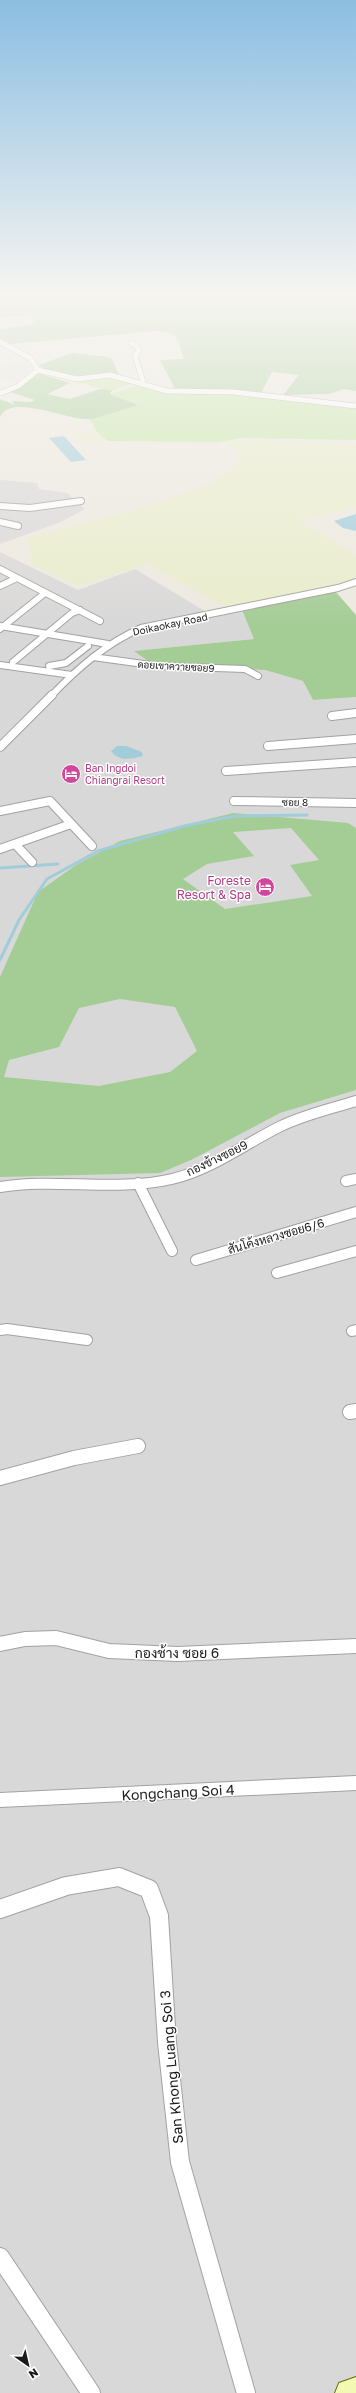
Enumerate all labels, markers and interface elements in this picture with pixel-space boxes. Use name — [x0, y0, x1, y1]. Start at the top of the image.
street label: Doikaokay Road — [131, 610, 209, 638]
street label: ดอยเขาควายซอย9 — [137, 658, 215, 674]
place label: Ban Ingdoi Chiangrai Resort — [85, 762, 165, 786]
hotel icon: Ban Ingdoi Chiangrai Resort — [60, 763, 82, 785]
street label: ซอย 8 — [282, 796, 308, 808]
place label: Foreste Resort & Spa — [177, 873, 251, 902]
hotel icon: Foreste Resort & Spa — [254, 876, 276, 898]
street label: กองช้างซอย9 — [184, 1137, 250, 1179]
street label: สันโค้งหลวงซอย6/6 — [226, 1215, 326, 1257]
street label: กองช้าง ซอย 6 — [135, 1644, 219, 1661]
street label: Kongchang Soi 4 — [121, 1781, 235, 1803]
street label: San Khong Luang Soi 3 — [156, 1990, 186, 2144]
north arrow — [8, 2345, 48, 2385]
text: N — [27, 2366, 41, 2381]

